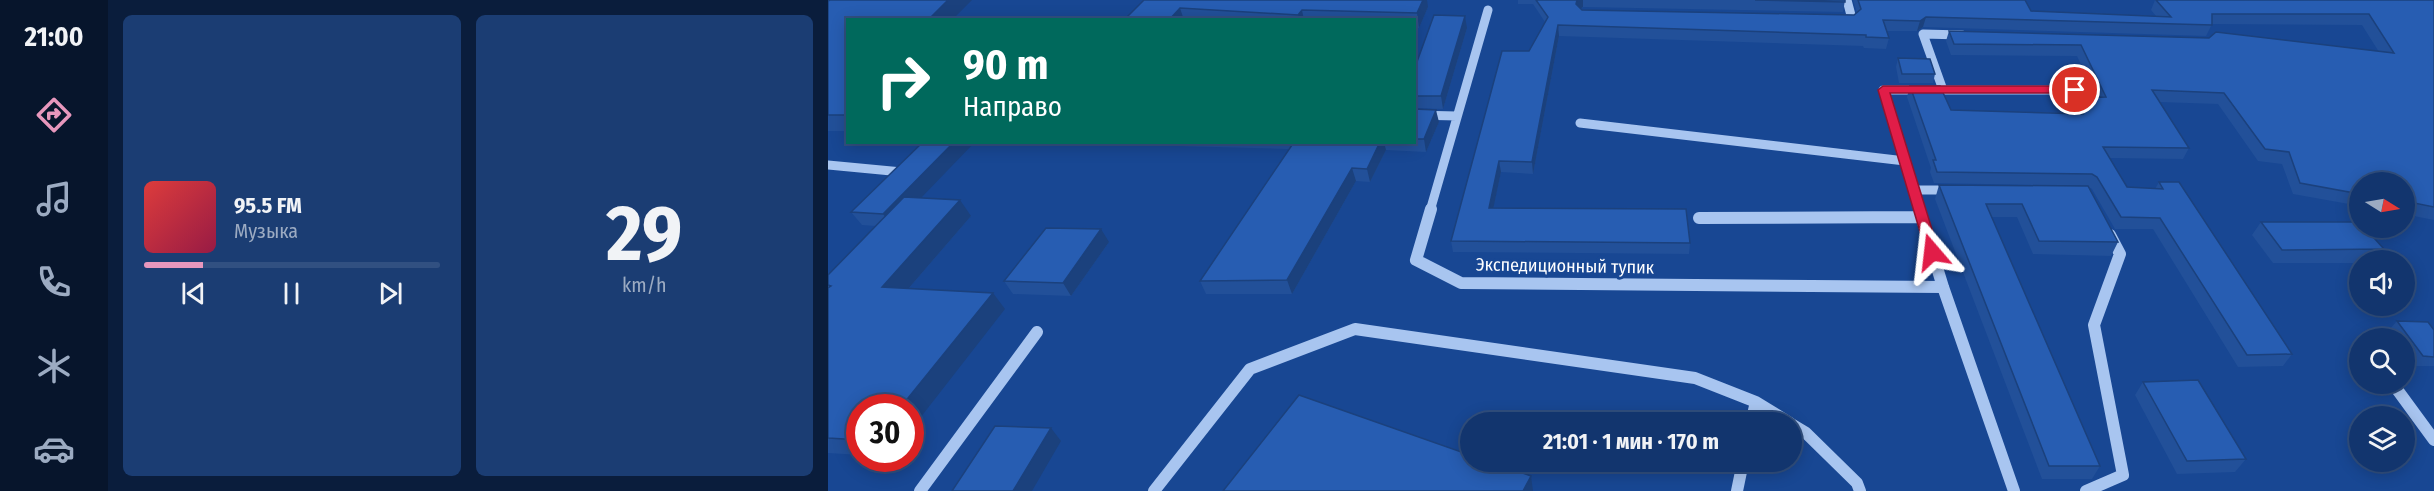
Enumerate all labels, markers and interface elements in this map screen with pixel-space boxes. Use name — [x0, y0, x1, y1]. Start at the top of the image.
text: 21:00 — [24, 21, 84, 53]
text: 90 m — [963, 40, 1048, 90]
icon: right — [864, 42, 942, 120]
pin — [2049, 64, 2100, 115]
icon: arrive — [2058, 73, 2091, 106]
text: Направо — [963, 91, 1062, 123]
icon: directions — [33, 94, 75, 136]
north arrow — [2349, 172, 2415, 238]
map controls — [2349, 172, 2415, 472]
icon: music — [33, 178, 75, 220]
text: 29 — [606, 187, 682, 281]
text: 95.5 FM — [234, 192, 302, 219]
text: Музыка — [234, 219, 298, 243]
position arrow — [1900, 220, 1964, 284]
button: sound — [2349, 250, 2415, 316]
street label: Экспедиционный тупик — [1476, 253, 1655, 279]
icon: phone — [33, 261, 75, 303]
text: km/h — [622, 273, 667, 297]
icon: previous — [177, 277, 210, 310]
icon: pause — [275, 277, 308, 310]
icon: next — [374, 277, 407, 310]
button: search — [2349, 328, 2415, 394]
icon: climate — [33, 345, 75, 387]
speed limit sign: 30 — [846, 394, 924, 472]
button: layers — [2349, 406, 2415, 472]
icon: car — [33, 428, 75, 470]
text: 21:01 · 1 мин · 170 m — [1543, 428, 1719, 455]

